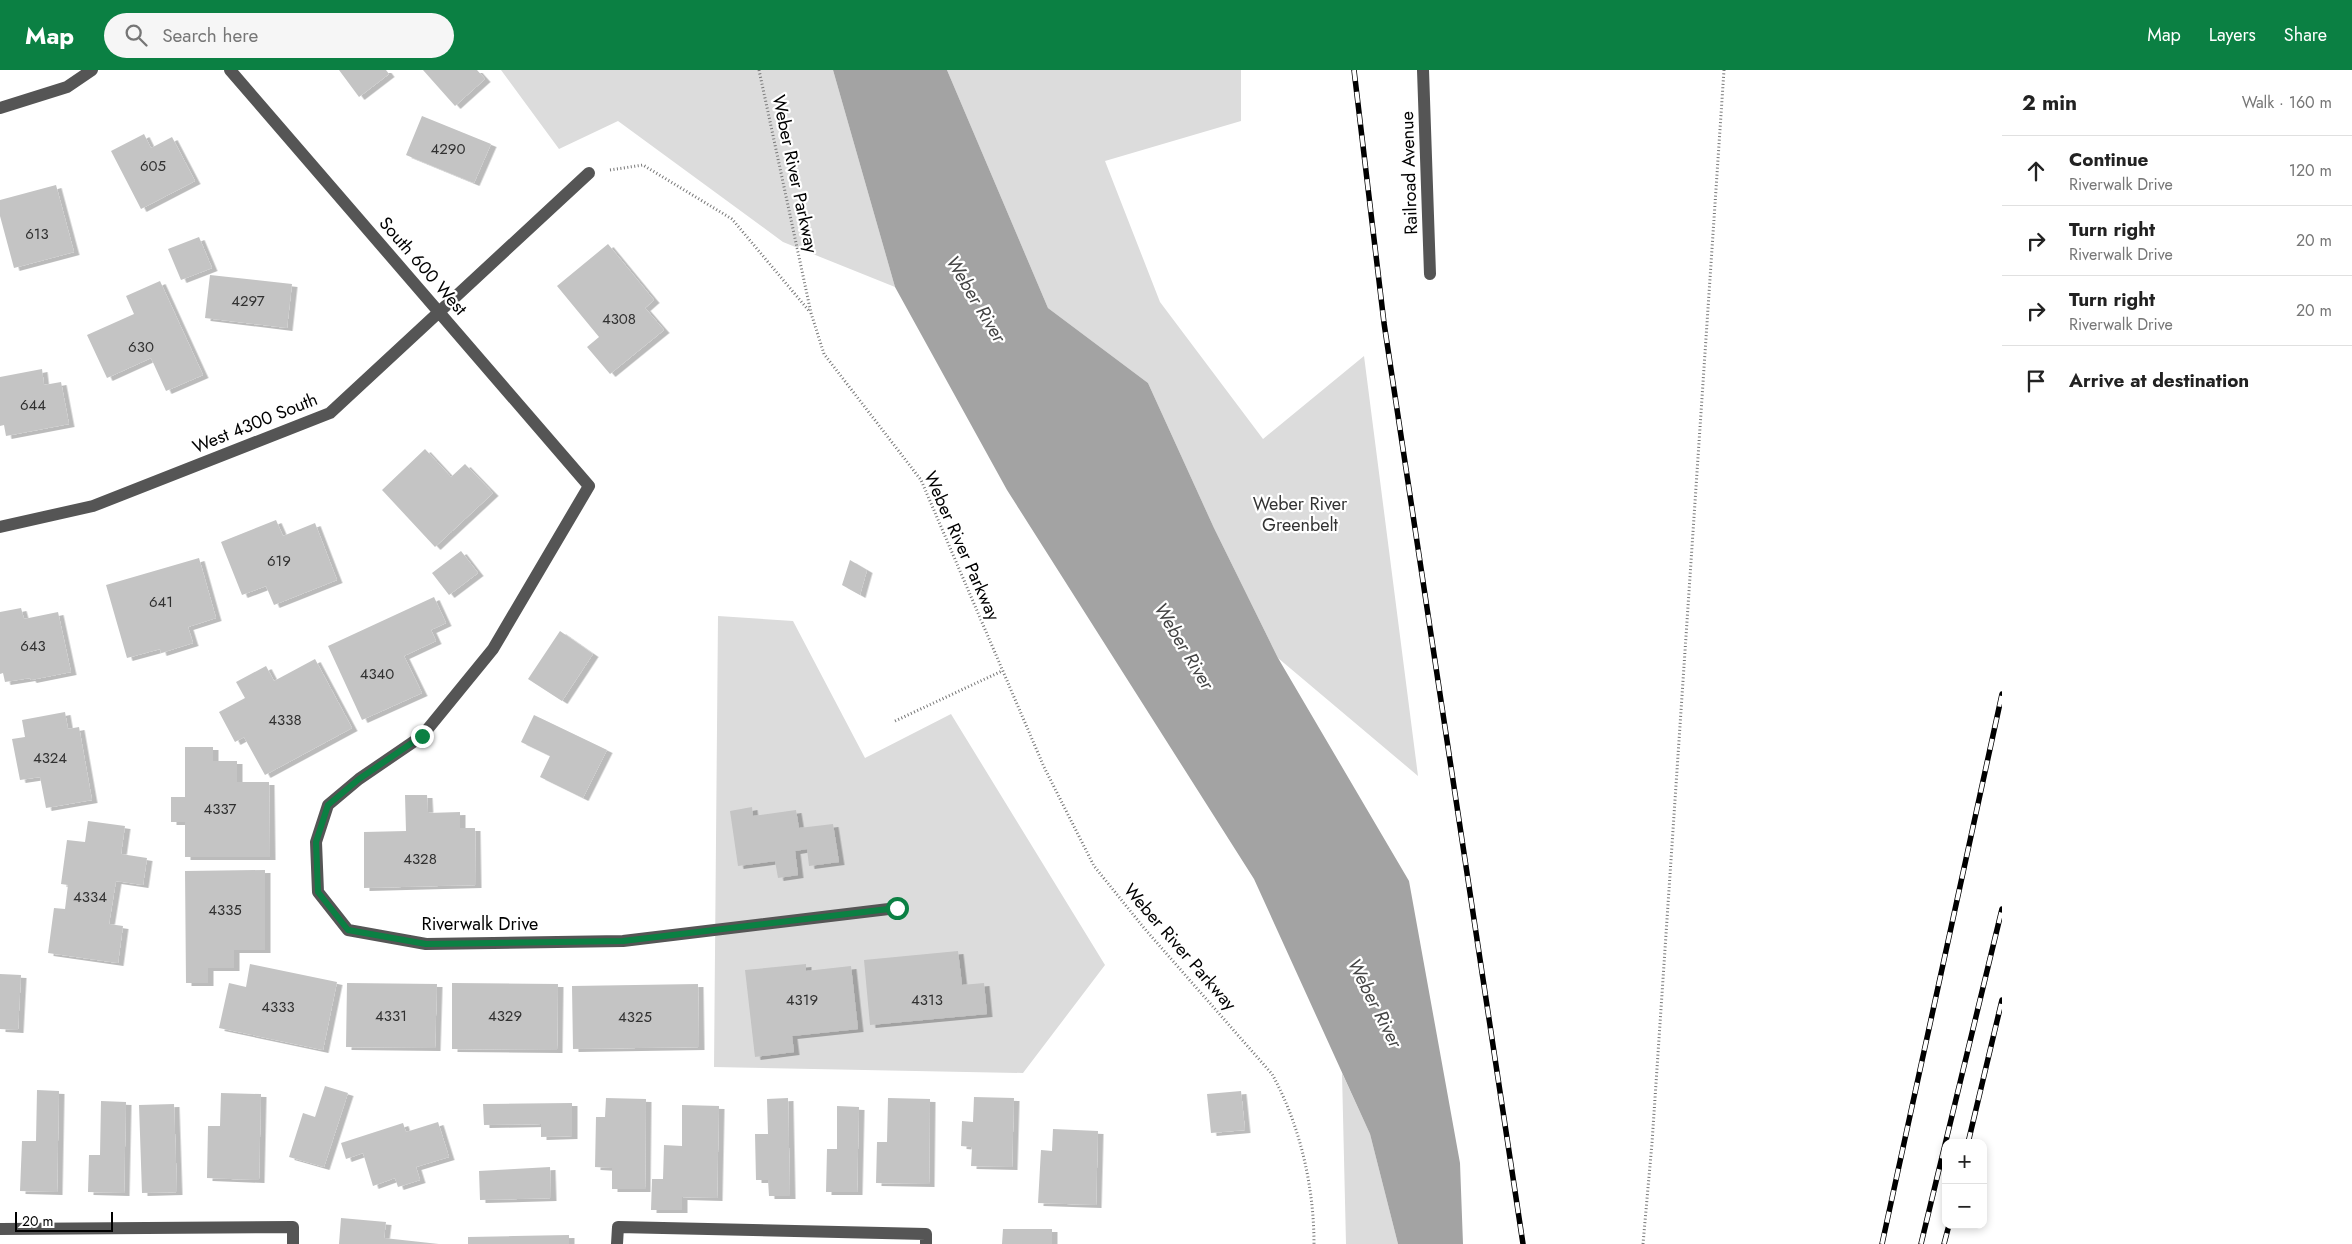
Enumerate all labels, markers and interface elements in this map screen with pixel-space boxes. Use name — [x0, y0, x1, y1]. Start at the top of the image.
search box — [104, 13, 454, 58]
text: Map — [25, 18, 74, 53]
icon: search — [122, 21, 150, 49]
text: Search here — [162, 22, 258, 49]
text: Map — [2147, 22, 2181, 48]
text: Layers — [2209, 22, 2256, 48]
text: Share — [2284, 22, 2327, 48]
text: 2 min — [2022, 88, 2077, 118]
text: Walk · 160 m — [2242, 91, 2332, 114]
street label: Weber River Parkway — [766, 93, 824, 256]
street label: Railroad Avenue — [1394, 111, 1424, 235]
house number: 4290 — [431, 138, 465, 160]
text: Continue — [2069, 146, 2148, 173]
house number: 605 — [140, 155, 166, 177]
icon: ahead — [2022, 157, 2050, 185]
text: 120 m — [2289, 159, 2332, 182]
text: Riverwalk Drive — [2069, 173, 2173, 196]
street label: South 600 West — [373, 211, 474, 321]
text: Turn right — [2069, 216, 2155, 243]
house number: 613 — [25, 223, 49, 245]
icon: right — [2022, 227, 2050, 255]
text: 20 m — [2296, 229, 2332, 252]
text: Riverwalk Drive — [2069, 243, 2173, 266]
water label: Weber River — [939, 250, 1013, 349]
text: Turn right — [2069, 286, 2155, 313]
house number: 4297 — [231, 290, 265, 312]
icon: right — [2022, 297, 2050, 325]
text: 20 m — [2296, 299, 2332, 322]
house number: 4308 — [602, 308, 636, 330]
text: Riverwalk Drive — [2069, 313, 2173, 336]
house number: 630 — [128, 336, 154, 358]
icon: arrive — [2022, 367, 2050, 395]
text: Arrive at destination — [2069, 367, 2249, 394]
street label: West 4300 South — [189, 386, 321, 460]
house number: 644 — [20, 394, 46, 416]
street label: Weber River Parkway — [917, 467, 1007, 625]
park label: Weber River Greenbelt — [1253, 491, 1348, 538]
house number: 619 — [267, 550, 291, 572]
house number: 641 — [149, 591, 173, 613]
water label: Weber River — [1147, 597, 1221, 696]
house number: 643 — [20, 635, 46, 657]
house number: 4340 — [360, 663, 394, 685]
house number: 4338 — [268, 709, 302, 731]
route end — [411, 725, 434, 748]
house number: 4324 — [33, 747, 67, 769]
house number: 4337 — [204, 798, 237, 820]
house number: 4328 — [403, 848, 437, 870]
street label: Weber River Parkway — [1117, 878, 1243, 1016]
house number: 4334 — [73, 886, 107, 908]
route start — [886, 897, 909, 920]
house number: 4335 — [208, 899, 242, 921]
street label: Riverwalk Drive — [422, 911, 538, 937]
water label: Weber River — [1341, 954, 1410, 1054]
house number: 4319 — [786, 989, 818, 1011]
house number: 4313 — [911, 989, 943, 1011]
house number: 4333 — [261, 996, 295, 1018]
house number: 4331 — [375, 1005, 407, 1027]
house number: 4329 — [488, 1005, 522, 1027]
house number: 4325 — [618, 1006, 652, 1028]
map controls — [1942, 1139, 1987, 1229]
button: + — [1942, 1139, 1987, 1184]
button: − — [1942, 1184, 1987, 1229]
scale bar — [15, 1209, 112, 1232]
text: 20 m — [22, 1211, 54, 1231]

